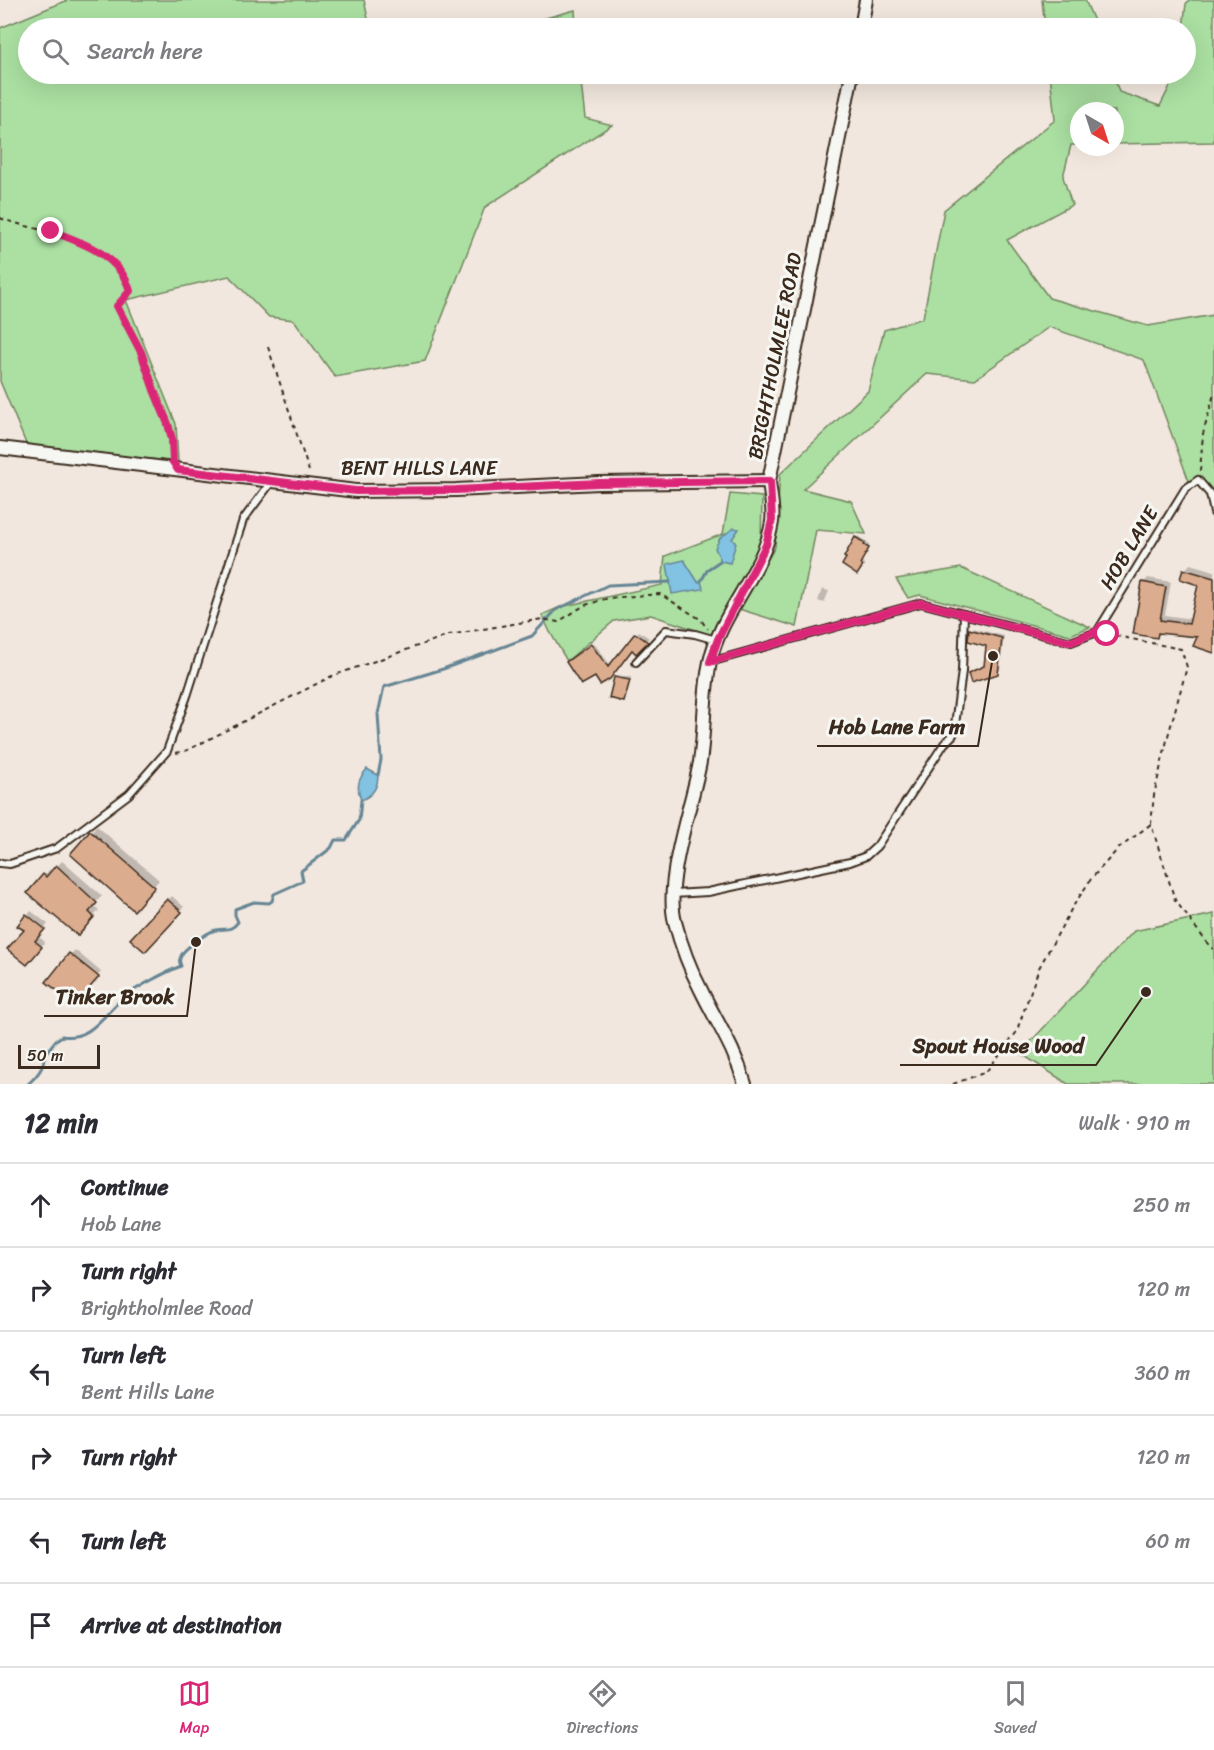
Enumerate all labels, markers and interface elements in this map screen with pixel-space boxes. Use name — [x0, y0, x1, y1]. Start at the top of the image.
search box — [18, 18, 1196, 84]
text: Search here — [87, 32, 203, 71]
icon: search — [39, 35, 72, 68]
north arrow — [1070, 102, 1124, 156]
route end — [37, 217, 63, 243]
street label: BRIGHTHOLMLEE ROAD — [738, 250, 812, 462]
street label: BENT HILLS LANE — [341, 451, 499, 486]
street label: HOB LANE — [1090, 498, 1169, 597]
route start — [1093, 620, 1119, 646]
callout: Hob Lane Farm — [817, 707, 978, 746]
text: Hob Lane Farm — [828, 708, 966, 746]
callout: Tinker Brook — [44, 977, 187, 1016]
text: Tinker Brook — [56, 978, 175, 1016]
callout: Spout House Wood — [900, 1026, 1096, 1065]
text: Spout House Wood — [911, 1027, 1085, 1065]
text: 50 m — [27, 1041, 63, 1070]
scale bar — [18, 1042, 100, 1070]
text: 12 min — [24, 1100, 98, 1146]
text: Walk · 910 m — [1078, 1106, 1190, 1141]
text: Continue — [81, 1168, 169, 1207]
text: 250 m — [1133, 1188, 1190, 1223]
icon: ahead — [24, 1189, 57, 1222]
text: Hob Lane — [81, 1207, 161, 1242]
text: Turn right — [81, 1252, 176, 1291]
text: 120 m — [1137, 1272, 1190, 1307]
icon: right — [24, 1273, 57, 1306]
text: Brightholmlee Road — [81, 1291, 252, 1326]
text: Turn left — [81, 1336, 166, 1375]
text: 360 m — [1134, 1356, 1190, 1391]
icon: left — [24, 1357, 57, 1390]
text: Bent Hills Lane — [81, 1375, 215, 1410]
text: Turn right — [81, 1438, 176, 1477]
text: 120 m — [1137, 1440, 1190, 1475]
icon: right — [24, 1441, 57, 1474]
text: Turn left — [81, 1522, 166, 1561]
text: 60 m — [1145, 1524, 1190, 1559]
icon: left — [24, 1525, 57, 1558]
text: Arrive at destination — [81, 1606, 282, 1645]
icon: arrive — [24, 1609, 57, 1642]
tab: Map — [178, 1677, 211, 1742]
tab: Directions — [567, 1677, 638, 1742]
tab: Saved — [994, 1677, 1036, 1742]

